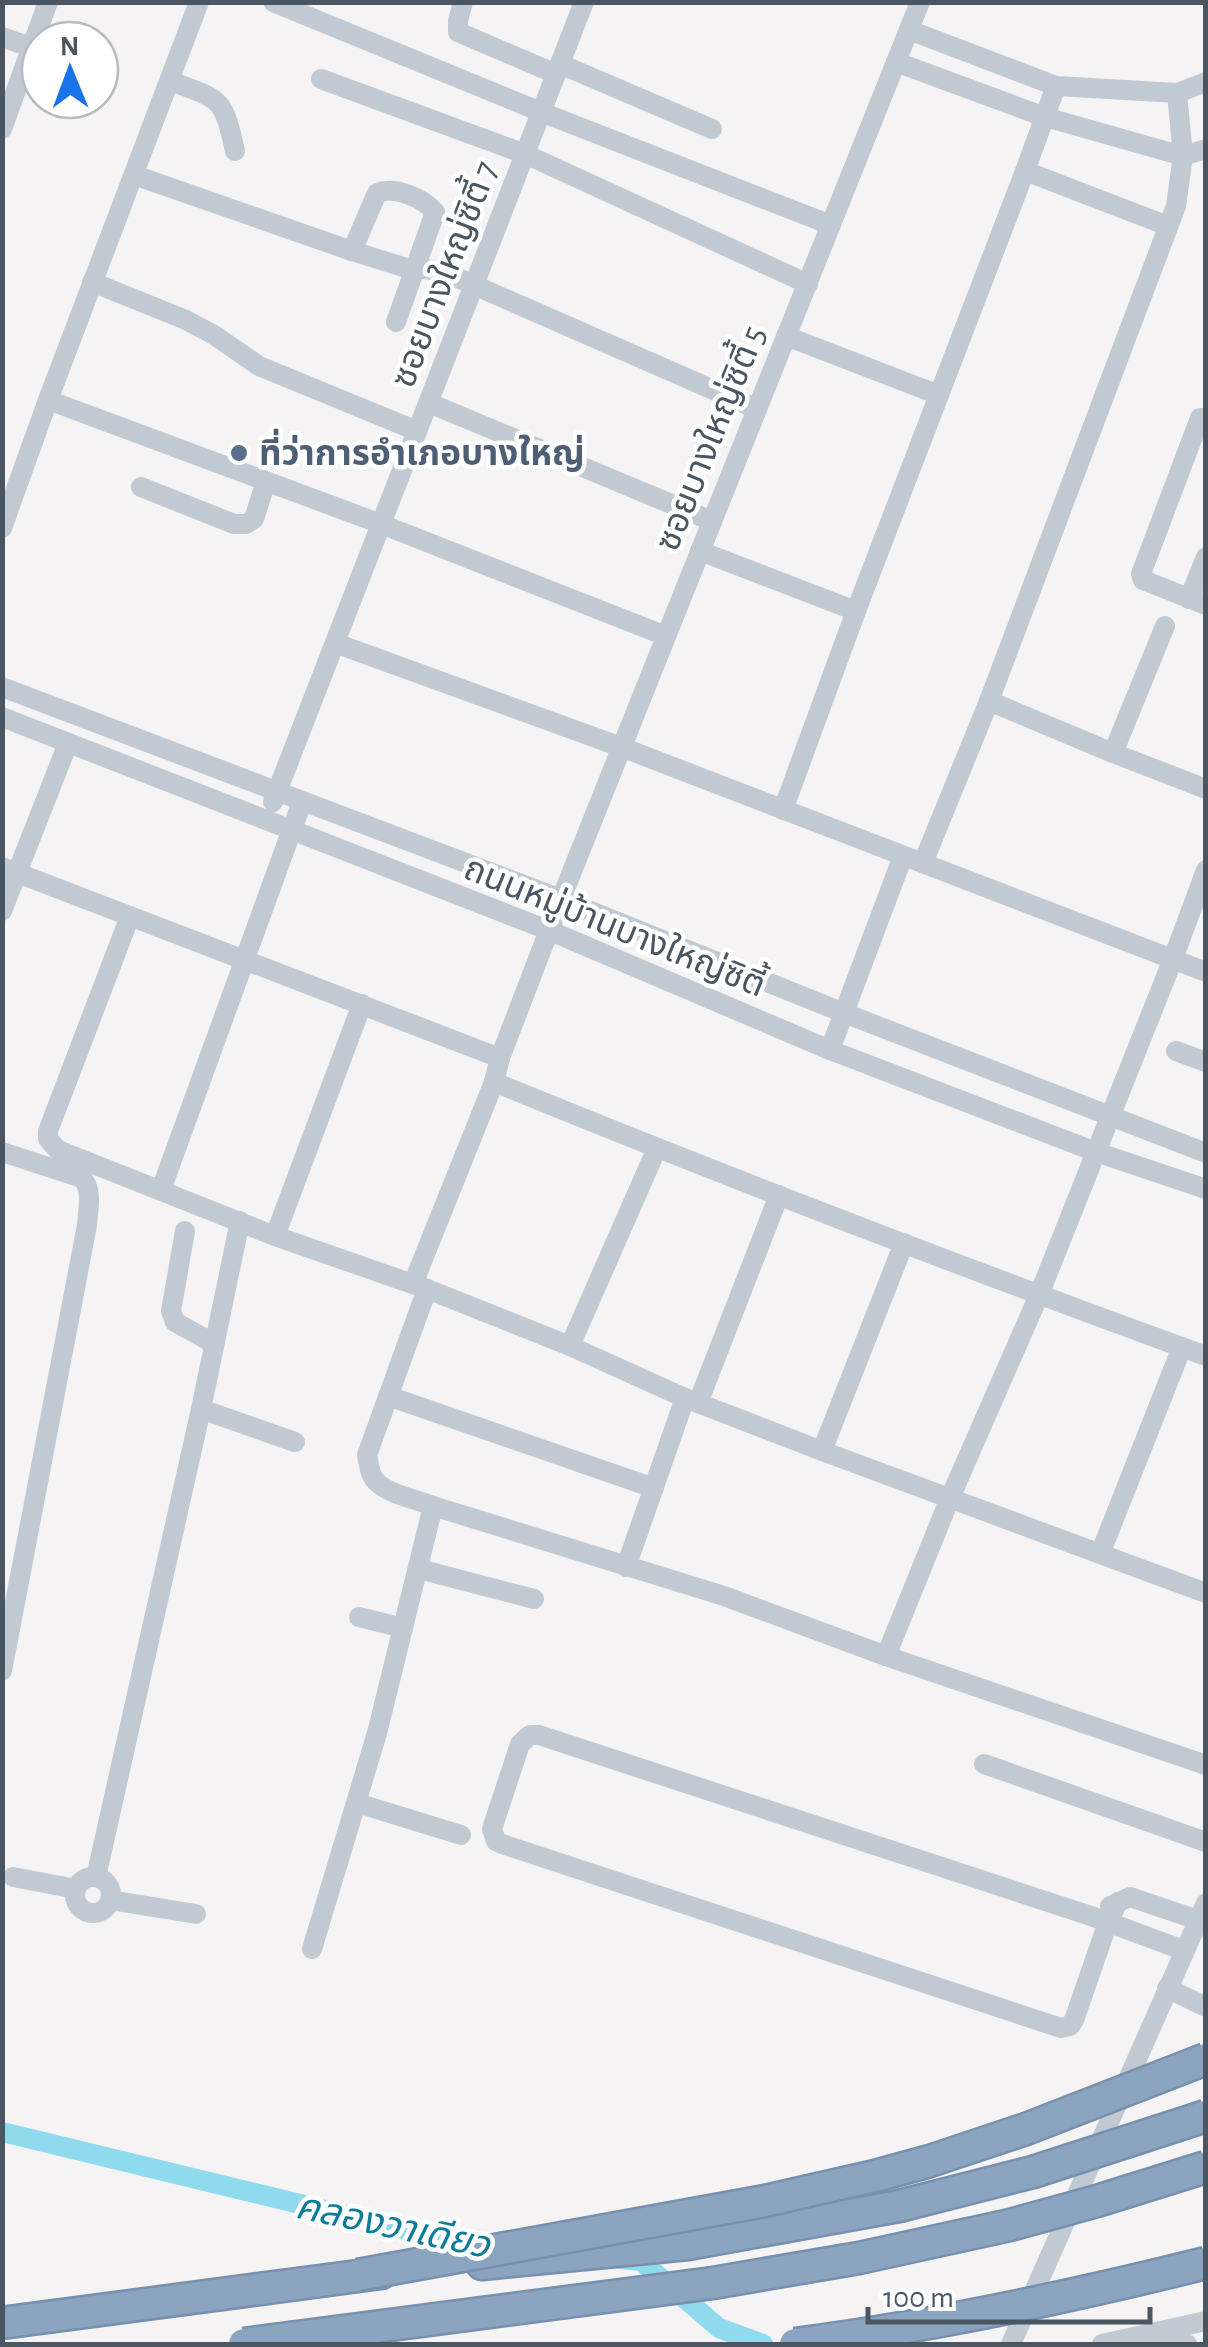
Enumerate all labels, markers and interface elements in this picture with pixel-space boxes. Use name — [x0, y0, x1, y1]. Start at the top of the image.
north arrow — [20, 20, 120, 120]
text: N — [60, 33, 80, 61]
street label: ซอยบางใหญ่ซิตี้ 7 — [379, 154, 505, 392]
street label: ซอยบางใหญ่ซิตี้ 5 — [643, 318, 772, 556]
place label: ที่ว่าการอำเภอบางใหญ่ — [259, 428, 585, 472]
marker: ที่ว่าการอำเภอบางใหญ่ — [228, 442, 250, 464]
street label: ถนนหมู่บ้านบางใหญ่ซิตี้ — [458, 844, 773, 1006]
water label: คลองวาเดียว — [292, 2188, 494, 2266]
scale bar — [868, 2262, 1150, 2324]
text: 100 m — [883, 2283, 954, 2313]

